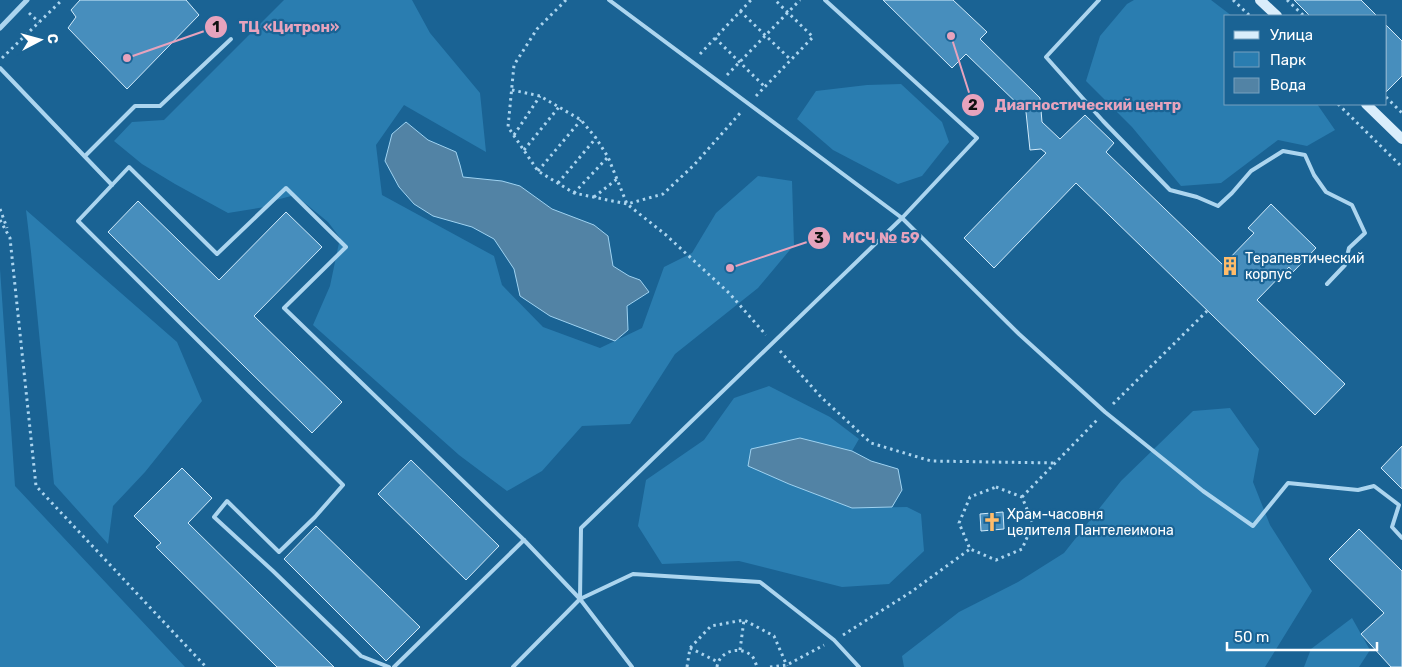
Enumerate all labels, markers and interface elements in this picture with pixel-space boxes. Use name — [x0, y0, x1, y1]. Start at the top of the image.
callout: ТЦ «Цитрон» — [204, 12, 350, 42]
north arrow — [15, 15, 65, 65]
legend — [1224, 15, 1387, 105]
text: 1 — [212, 18, 220, 36]
text: ТЦ «Цитрон» — [239, 18, 339, 36]
text: Улица — [1270, 26, 1313, 44]
text: С — [43, 33, 61, 45]
text: Парк — [1270, 51, 1306, 69]
text: Вода — [1270, 76, 1306, 94]
callout: Диагностический центр — [960, 90, 1192, 120]
text: 2 — [968, 96, 978, 114]
text: Диагностический центр — [995, 96, 1181, 114]
callout: МСЧ № 59 — [807, 223, 929, 253]
text: 3 — [814, 229, 824, 247]
text: МСЧ № 59 — [842, 229, 920, 247]
place label: Терапевтический корпус — [1245, 250, 1365, 283]
building icon: Терапевтический корпус — [1219, 255, 1241, 277]
place label: Храм-часовня целителя Пантелеимона — [1007, 506, 1174, 539]
church icon: Храм-часовня целителя Пантелеимона — [981, 511, 1003, 533]
scale bar — [1227, 620, 1377, 652]
text: 50 m — [1234, 628, 1269, 646]

